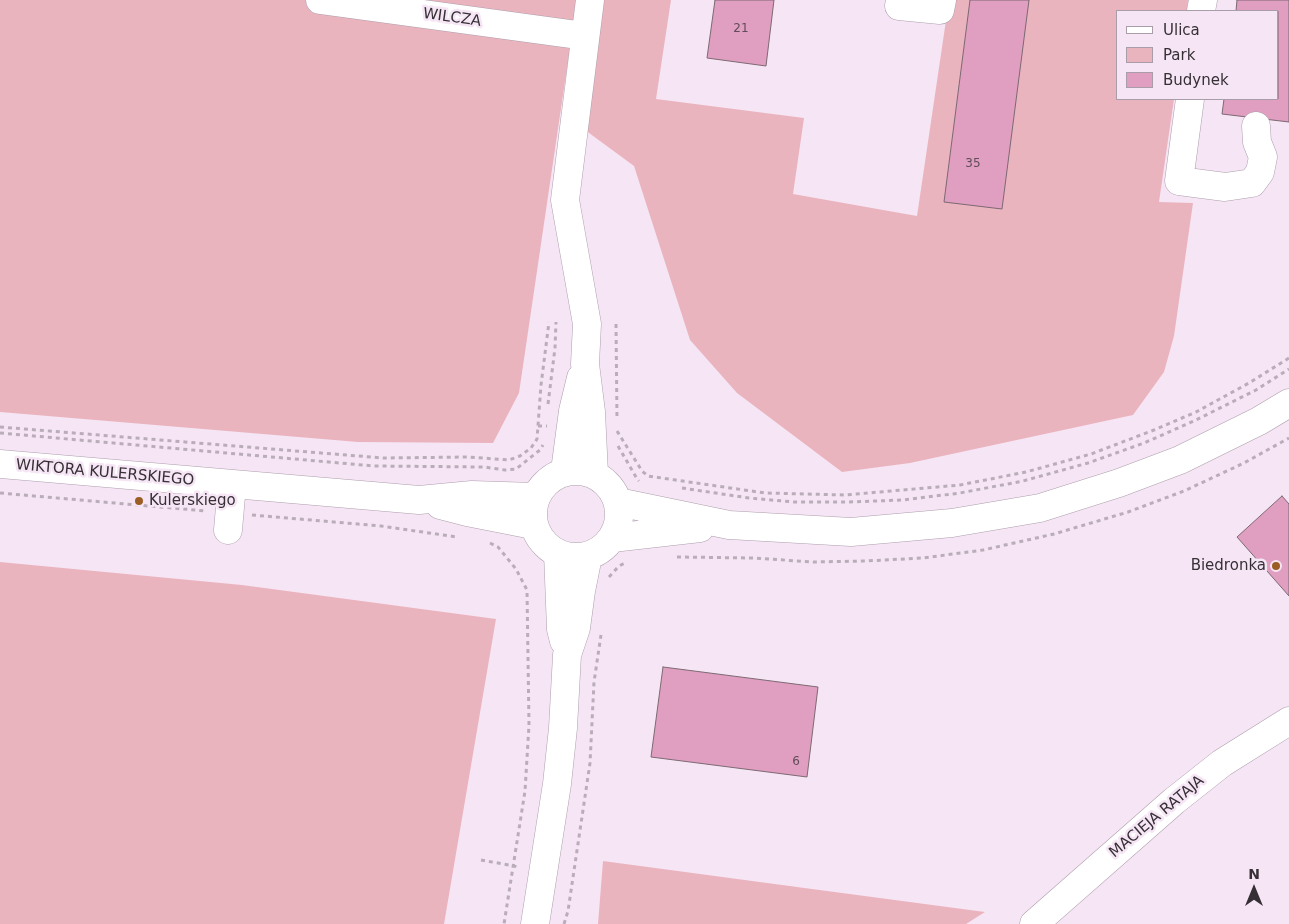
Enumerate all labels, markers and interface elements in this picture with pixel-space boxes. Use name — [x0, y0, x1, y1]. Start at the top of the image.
street label: WILCZA — [422, 5, 482, 31]
legend — [1116, 10, 1279, 100]
text: Ulica — [1163, 21, 1200, 39]
house number: 21 — [733, 22, 749, 36]
text: Park — [1163, 46, 1195, 64]
text: Budynek — [1163, 71, 1229, 89]
house number: 35 — [965, 157, 981, 171]
street label: WIKTORA KULERSKIEGO — [15, 456, 195, 490]
place label: Kulerskiego — [149, 492, 236, 510]
marker: Kulerskiego — [133, 495, 145, 507]
place label: Biedronka — [1191, 557, 1266, 575]
marker: Biedronka — [1270, 560, 1282, 572]
house number: 6 — [792, 755, 800, 769]
street label: MACIEJA RATAJA — [1106, 772, 1208, 862]
north arrow — [1229, 864, 1279, 914]
text: N — [1248, 866, 1260, 882]

